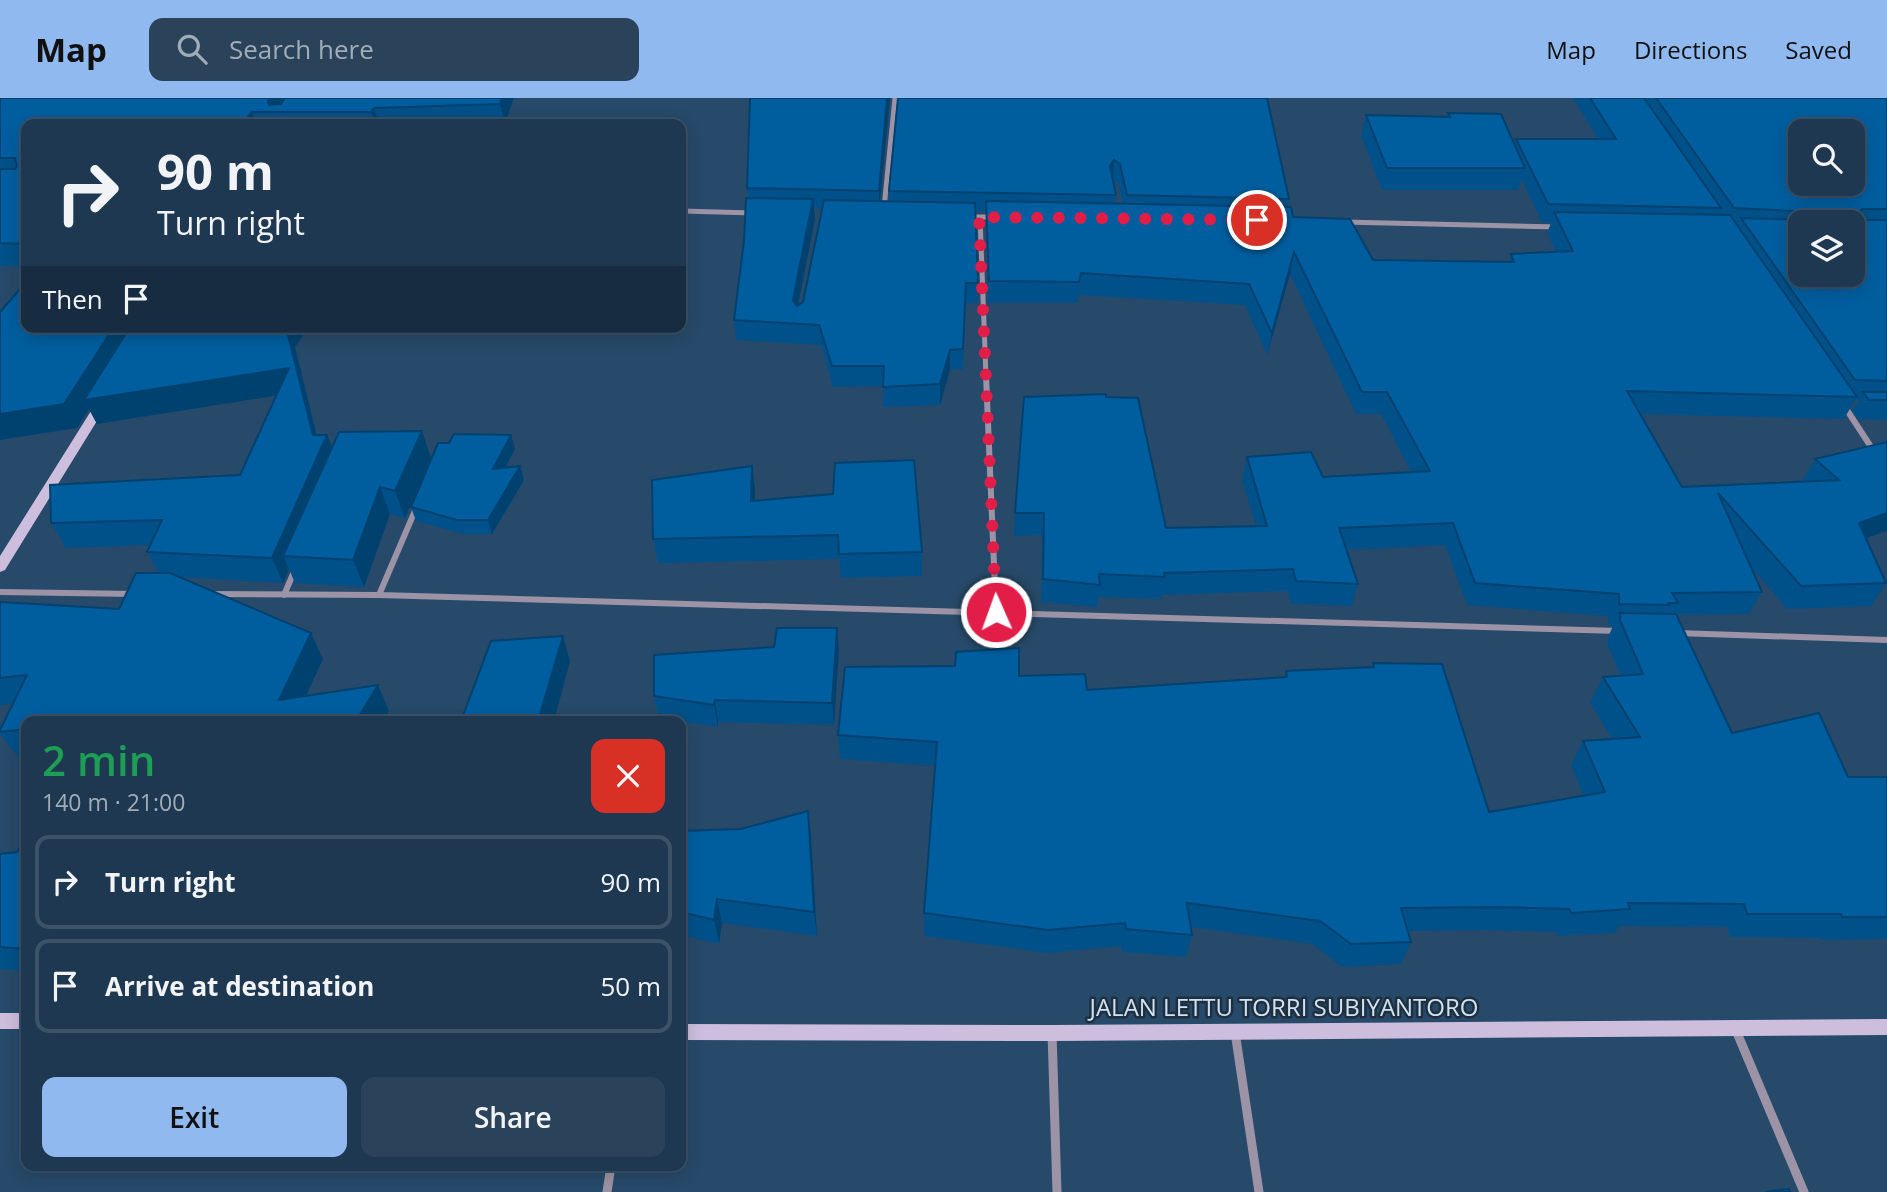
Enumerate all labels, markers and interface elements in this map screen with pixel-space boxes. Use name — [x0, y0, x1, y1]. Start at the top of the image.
search box — [149, 18, 639, 81]
text: Map — [35, 27, 107, 72]
icon: search — [173, 30, 211, 68]
text: Search here — [229, 31, 374, 67]
text: Map — [1546, 33, 1596, 66]
text: Directions — [1634, 33, 1747, 66]
text: Saved — [1785, 33, 1852, 66]
map controls — [1788, 119, 1865, 287]
button: search — [1788, 119, 1865, 196]
text: 90 m — [157, 138, 274, 204]
icon: right — [42, 147, 133, 238]
pin — [1227, 190, 1287, 250]
text: Turn right — [157, 201, 305, 244]
icon: arrive — [1238, 201, 1276, 239]
button: layers — [1788, 210, 1865, 287]
icon: arrive — [117, 280, 155, 318]
text: Then — [42, 281, 103, 317]
position arrow — [959, 575, 1033, 649]
text: 2 min — [42, 731, 155, 788]
button: close — [591, 739, 665, 813]
text: 140 m · 21:00 — [42, 786, 185, 818]
icon: right — [46, 863, 84, 901]
text: Turn right — [105, 864, 236, 900]
text: 90 m — [600, 864, 661, 900]
icon: arrive — [46, 967, 84, 1005]
text: Arrive at destination — [105, 968, 374, 1004]
text: 50 m — [600, 968, 661, 1004]
street label: JALAN LETTU TORRI SUBIYANTORO — [1087, 990, 1479, 1023]
button: Exit — [42, 1077, 347, 1157]
button: Share — [361, 1077, 665, 1157]

